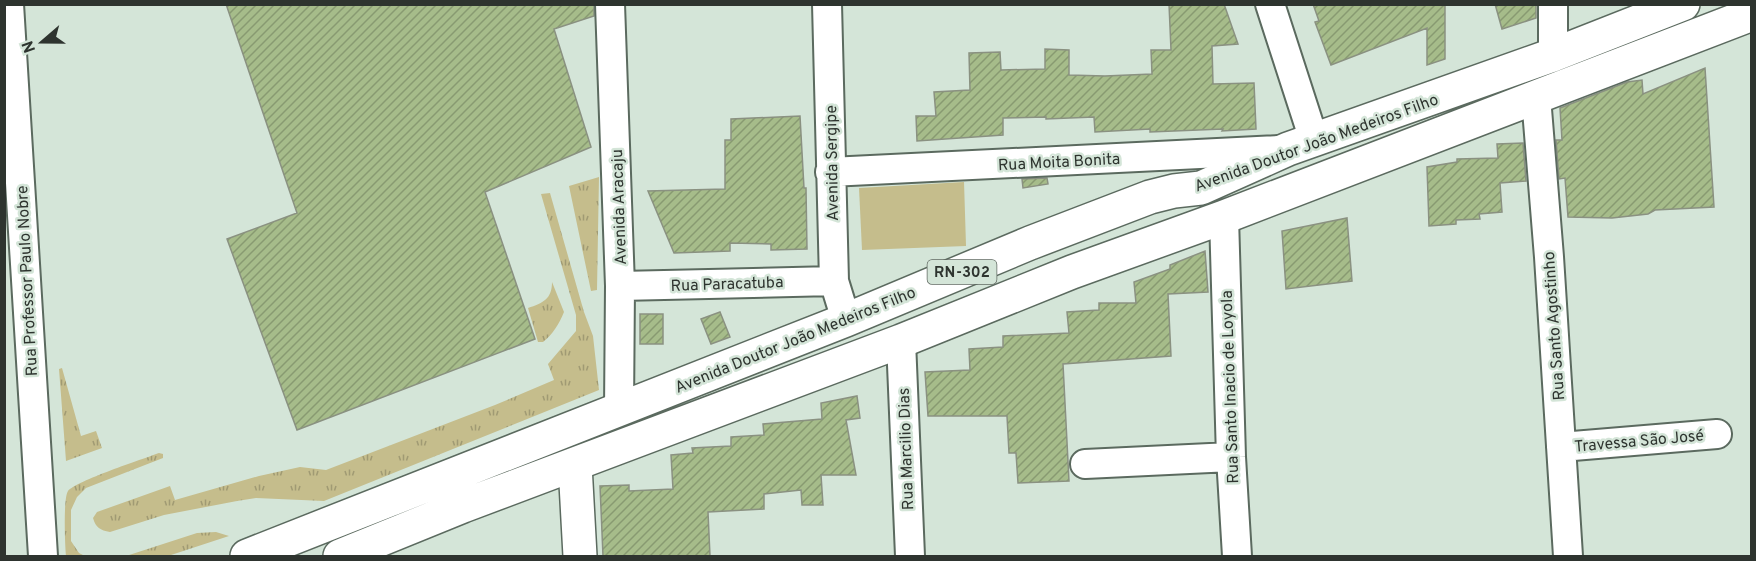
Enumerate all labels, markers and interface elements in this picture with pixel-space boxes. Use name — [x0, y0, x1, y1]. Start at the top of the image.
north arrow — [12, 12, 72, 72]
text: N — [18, 38, 41, 55]
street label: Avenida Doutor João Medeiros Filho — [1192, 90, 1441, 197]
street label: Avenida Sergipe — [822, 105, 844, 221]
street label: Avenida Aracaju — [608, 149, 632, 265]
street label: Rua Moita Bonita — [997, 150, 1121, 176]
street label: Rua Professor Paulo Nobre — [13, 185, 43, 377]
street label: Rua Santo Agostinho — [1540, 251, 1570, 401]
road number: RN-302 — [928, 260, 996, 284]
street label: Rua Paracatuba — [670, 273, 784, 297]
street label: Avenida Doutor João Medeiros Filho — [672, 283, 919, 398]
street label: Rua Santo Inacio de Loyola — [1218, 290, 1244, 484]
street label: Rua Marcilio Dias — [895, 387, 919, 510]
street label: Travessa São José — [1574, 426, 1705, 458]

